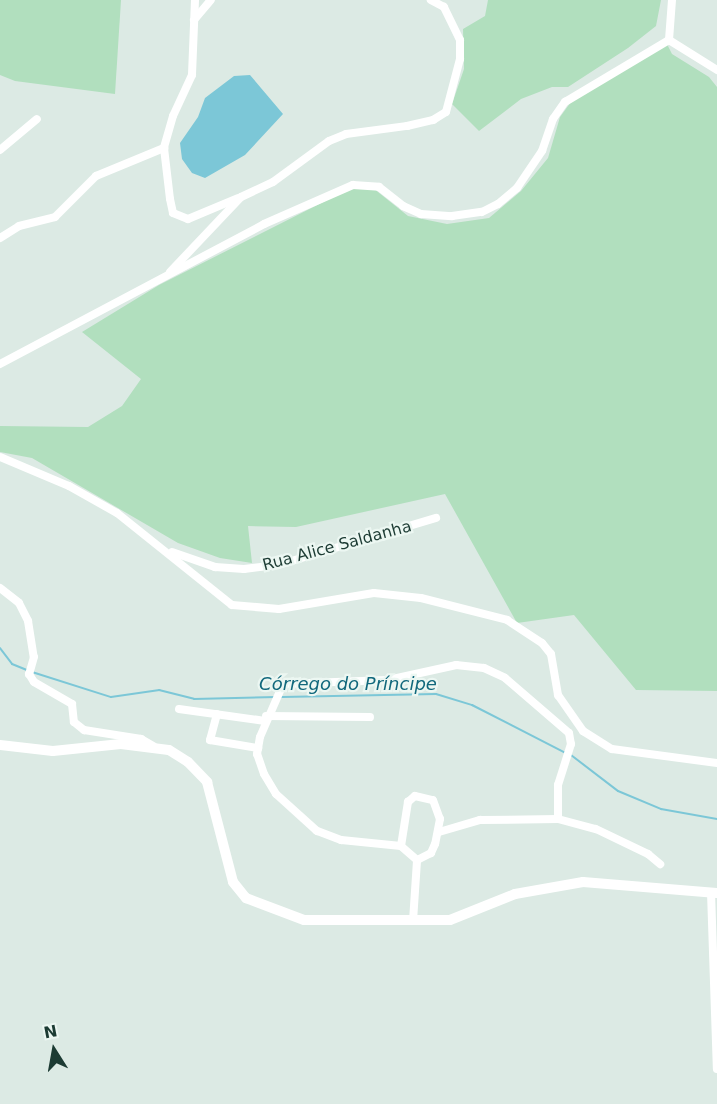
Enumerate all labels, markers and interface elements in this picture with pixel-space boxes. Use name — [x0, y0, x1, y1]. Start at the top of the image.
street label: Rua Alice Saldanha — [260, 517, 414, 575]
water label: Córrego do Príncipe — [259, 673, 437, 695]
north arrow — [24, 1020, 84, 1080]
text: N — [42, 1021, 59, 1042]

